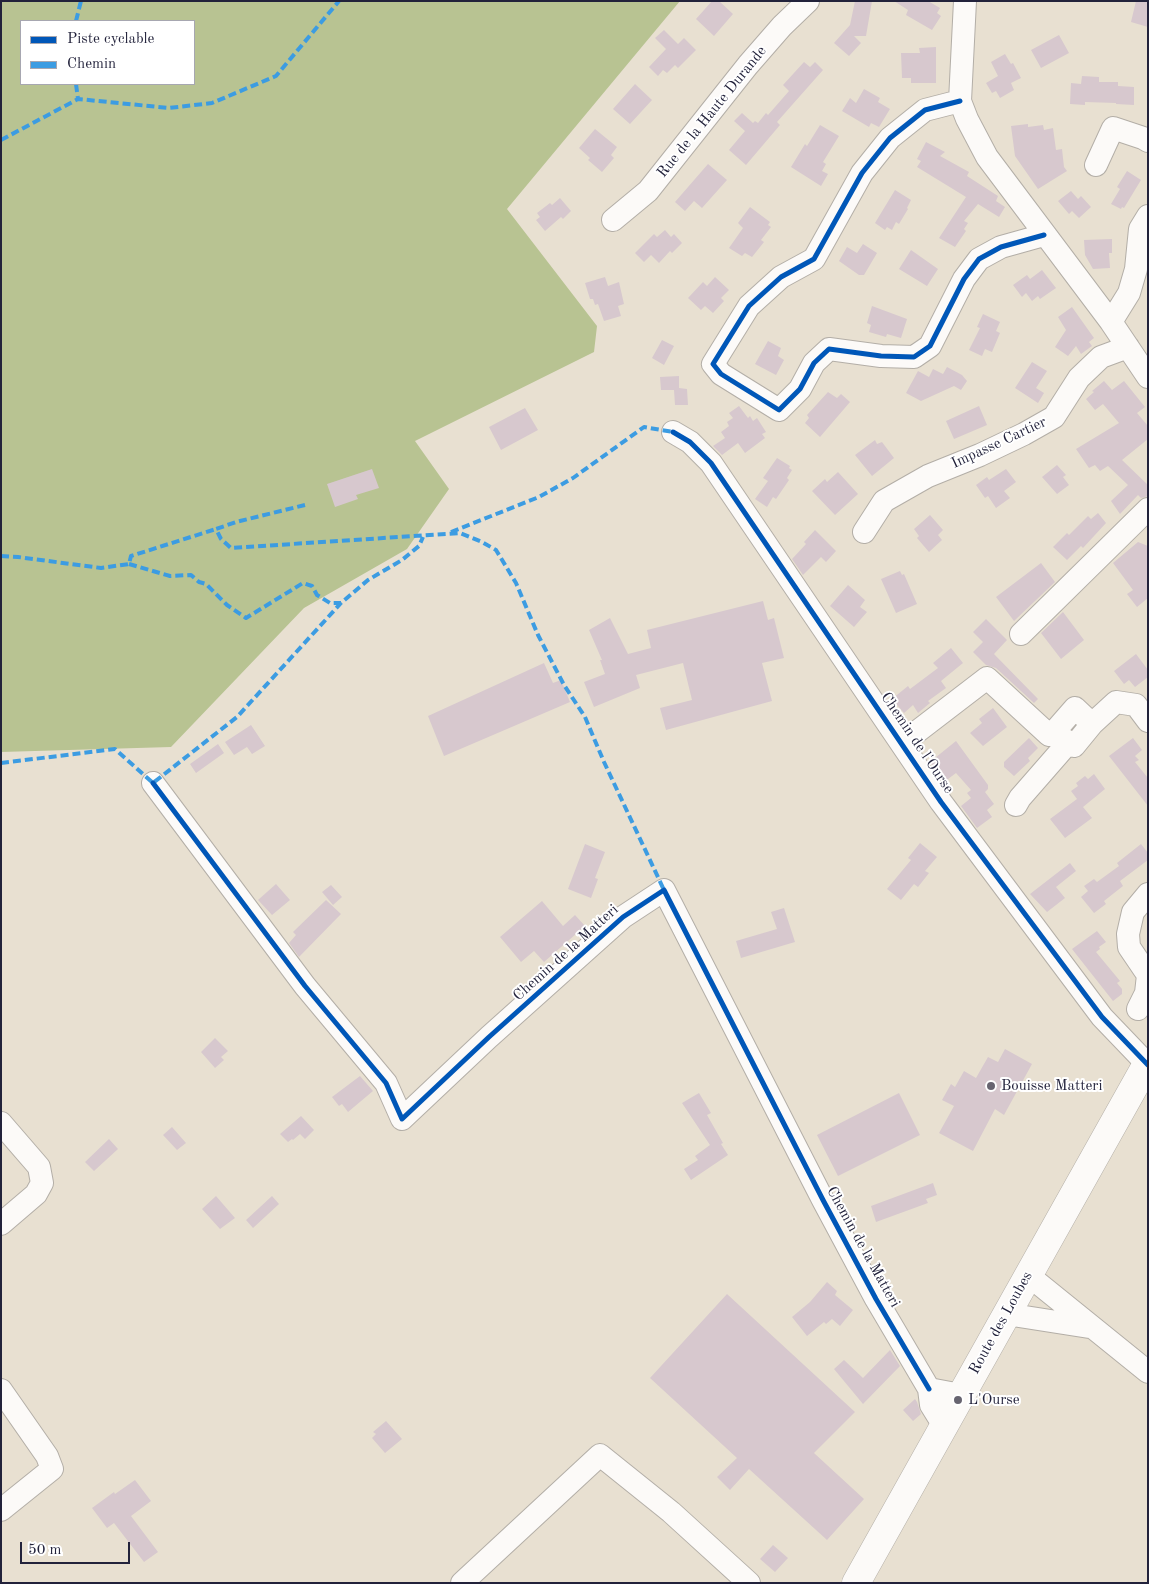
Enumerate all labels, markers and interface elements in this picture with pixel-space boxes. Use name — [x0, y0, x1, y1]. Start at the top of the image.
legend — [20, 20, 195, 85]
text: Piste cyclable — [67, 32, 155, 47]
street label: Rue de la Haute Durande — [653, 43, 771, 181]
text: Chemin — [67, 57, 116, 72]
street label: Impasse Cartier — [948, 413, 1050, 473]
street label: Chemin de l'Ourse — [877, 689, 957, 797]
street label: Chemin de la Matteri — [510, 901, 622, 1005]
place label: Bouisse Matteri — [1001, 1077, 1103, 1095]
marker: Bouisse Matteri — [985, 1080, 997, 1092]
street label: Chemin de la Matteri — [822, 1183, 904, 1311]
street label: Route des Loubes — [965, 1269, 1037, 1377]
place label: L'Ourse — [968, 1391, 1020, 1409]
marker: L'Ourse — [952, 1394, 964, 1406]
scale bar — [22, 1532, 132, 1564]
text: 50 m — [28, 1543, 62, 1558]

